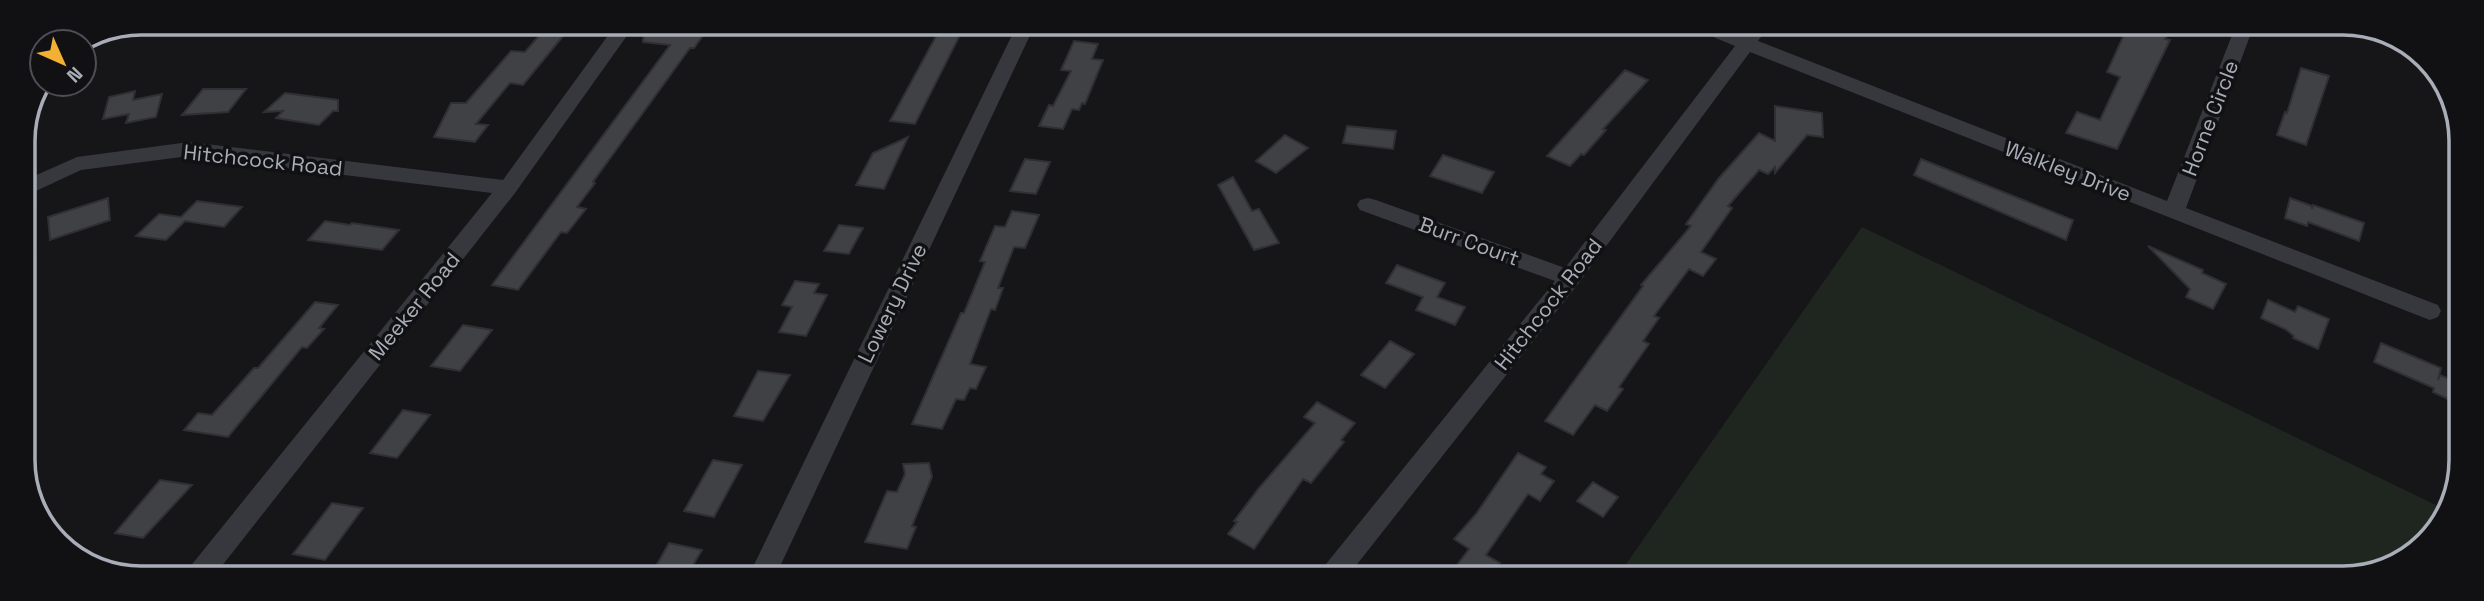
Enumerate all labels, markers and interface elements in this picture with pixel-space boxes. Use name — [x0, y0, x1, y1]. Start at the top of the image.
north arrow — [28, 28, 98, 98]
street label: Horne Circle — [2176, 56, 2244, 180]
text: N — [61, 61, 88, 88]
street label: Walkley Drive — [2001, 135, 2135, 207]
street label: Hitchcock Road — [182, 138, 344, 182]
street label: Burr Court — [1415, 210, 1523, 272]
street label: Hitchcock Road — [1488, 233, 1608, 375]
street label: Lowery Drive — [851, 239, 933, 367]
street label: Meeker Road — [362, 247, 466, 365]

